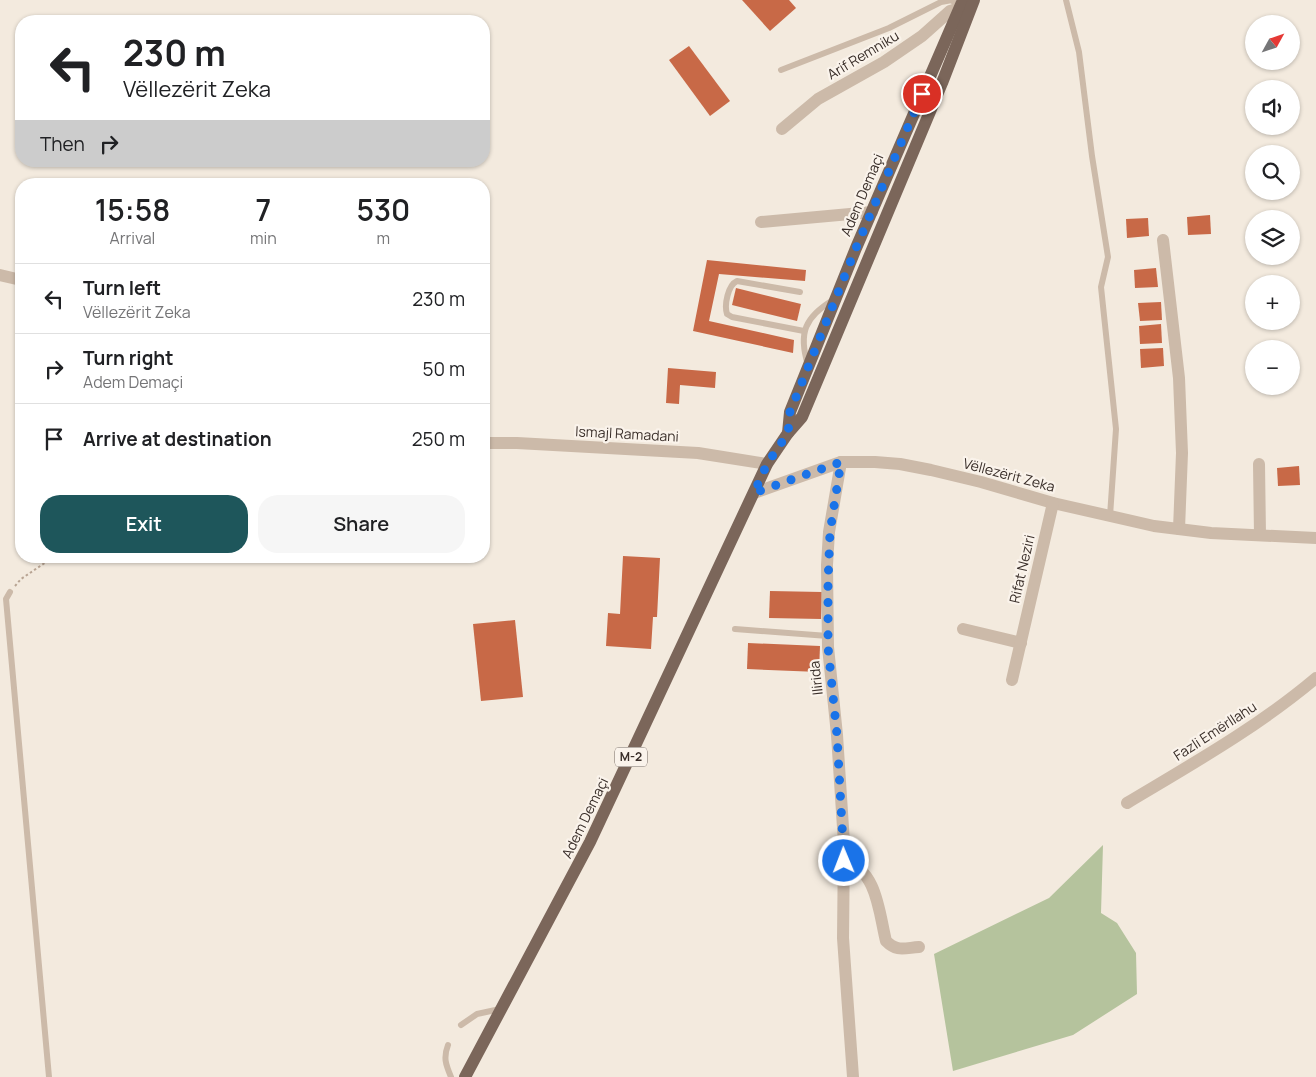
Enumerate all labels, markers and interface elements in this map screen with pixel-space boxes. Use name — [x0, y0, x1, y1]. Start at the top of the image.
north arrow — [1245, 15, 1300, 70]
map controls — [1245, 15, 1300, 395]
street label: Arif Remniku — [823, 26, 902, 83]
text: 230 m — [123, 29, 226, 77]
icon: left — [40, 35, 105, 100]
pin — [901, 73, 943, 115]
text: Vëllezërit Zeka — [123, 74, 271, 104]
icon: arrive — [908, 80, 936, 108]
button: sound — [1245, 80, 1300, 135]
icon: right — [95, 130, 123, 158]
text: Then — [40, 131, 85, 157]
button: search — [1245, 145, 1300, 200]
street label: Adem Demaçi — [836, 151, 887, 239]
text: 15:58 — [95, 189, 170, 230]
text: 7 — [255, 189, 271, 230]
text: 530 — [356, 189, 410, 230]
button: layers — [1245, 210, 1300, 265]
text: Arrival — [110, 227, 155, 249]
text: min — [250, 227, 277, 249]
text: m — [377, 227, 390, 249]
text: Turn left — [83, 275, 161, 301]
button: + — [1245, 275, 1300, 330]
icon: left — [40, 285, 68, 313]
text: 230 m — [412, 286, 465, 312]
text: Vëllezërit Zeka — [83, 301, 191, 323]
button: − — [1245, 340, 1300, 395]
text: Turn right — [83, 345, 173, 371]
icon: right — [40, 355, 68, 383]
text: 50 m — [423, 356, 465, 382]
text: Adem Demaçi — [83, 371, 183, 393]
street label: Ismajl Ramadani — [575, 421, 679, 446]
icon: arrive — [40, 425, 68, 453]
text: Arrive at destination — [83, 426, 272, 452]
text: 250 m — [412, 426, 465, 452]
street label: Vëllezërit Zeka — [961, 453, 1057, 496]
button: Exit — [40, 495, 248, 553]
button: Share — [258, 495, 465, 553]
street label: Rifat Neziri — [1004, 533, 1039, 605]
street label: Ilirida — [804, 660, 827, 696]
street label: Fazli Emërllahu — [1170, 697, 1260, 765]
road number: M-2 — [615, 748, 647, 766]
street label: Adem Demaçi — [557, 774, 612, 861]
position arrow — [817, 834, 869, 886]

